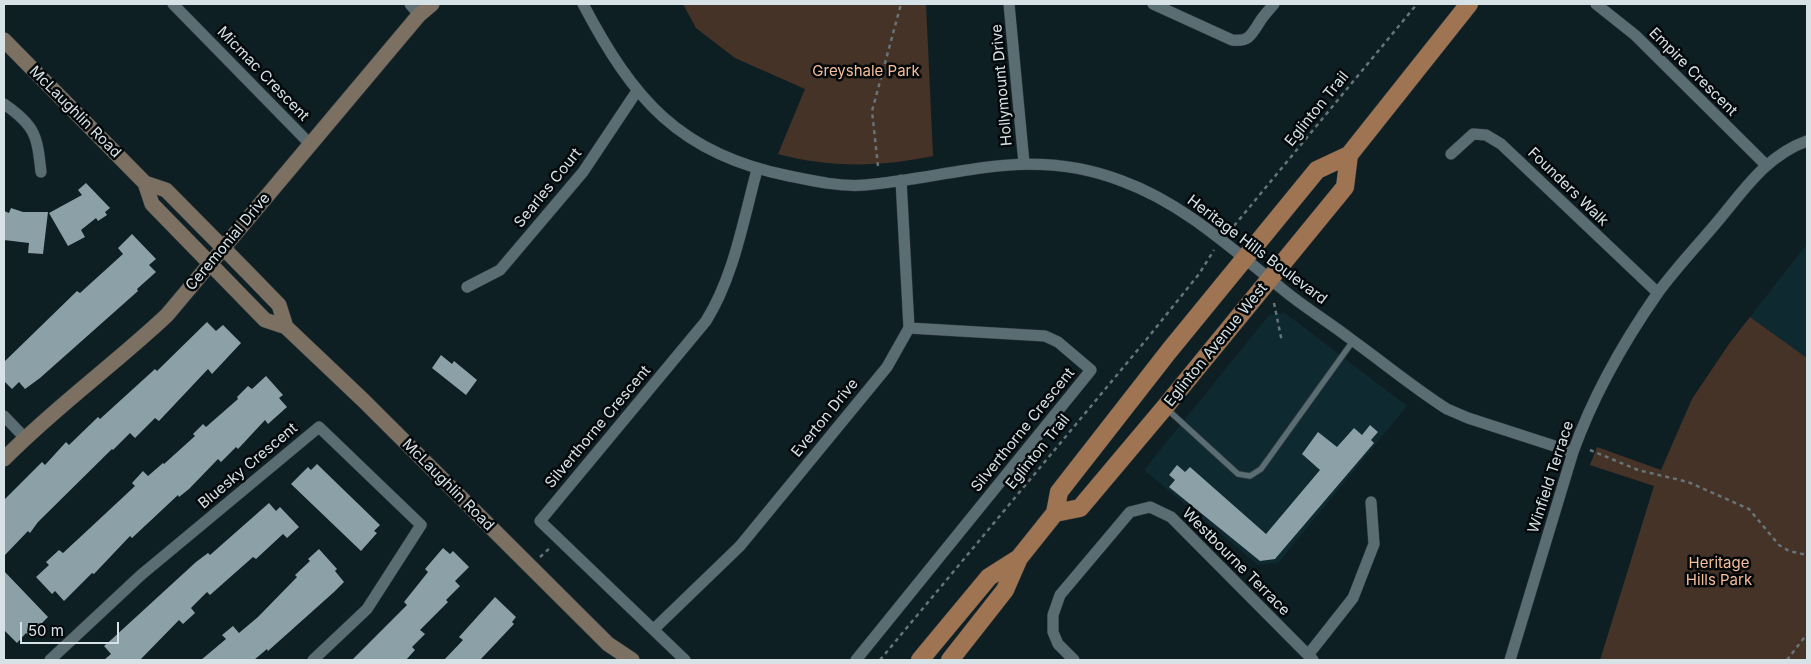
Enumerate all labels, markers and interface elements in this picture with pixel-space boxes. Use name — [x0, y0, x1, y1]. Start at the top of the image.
street label: Micmac Crescent — [213, 23, 313, 125]
street label: Hollymount Drive — [988, 23, 1016, 147]
street label: Empire Crescent — [1645, 24, 1741, 120]
street label: McLaughlin Road — [25, 62, 125, 162]
park label: Greyshale Park — [812, 62, 920, 80]
street label: Eglinton Trail — [1281, 68, 1353, 150]
street label: Founders Walk — [1524, 144, 1612, 230]
street label: Searles Court — [511, 145, 585, 231]
street label: Ceremonial Drive — [182, 189, 274, 295]
street label: Heritage Hills Boulevard — [1184, 192, 1330, 308]
street label: Eglinton Avenue West — [1161, 280, 1271, 410]
street label: Silverthorne Crescent — [542, 362, 654, 492]
street label: Silverthorne Crescent — [967, 364, 1079, 496]
street label: Everton Drive — [788, 375, 862, 461]
street label: Eglinton Trail — [1002, 411, 1074, 493]
street label: Bluesky Crescent — [195, 419, 301, 513]
street label: Winfield Terrace — [1524, 419, 1578, 535]
street label: McLaughlin Road — [398, 435, 498, 535]
street label: Westbourne Terrace — [1178, 504, 1294, 620]
park label: Heritage Hills Park — [1686, 554, 1752, 589]
scale bar — [22, 612, 121, 644]
text: 50 m — [28, 621, 64, 640]

